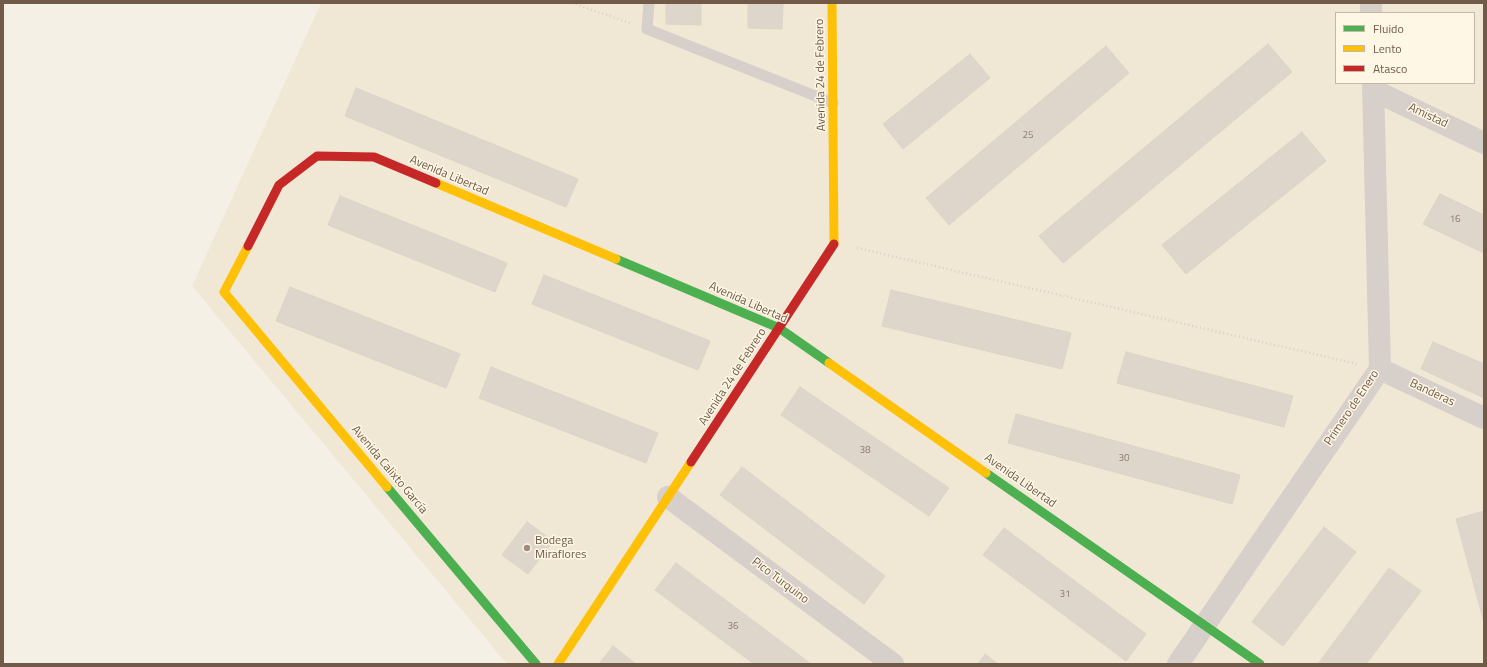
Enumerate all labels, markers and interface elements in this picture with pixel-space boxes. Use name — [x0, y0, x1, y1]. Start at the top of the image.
legend — [1335, 12, 1475, 84]
street label: Avenida 24 de Febrero — [813, 18, 829, 132]
text: Fluido — [1373, 19, 1404, 38]
text: Lento — [1373, 39, 1402, 58]
text: Atasco — [1373, 59, 1407, 78]
street label: Amistad — [1406, 101, 1450, 131]
house number: 25 — [1022, 130, 1034, 142]
street label: Avenida Libertad — [407, 153, 491, 199]
house number: 16 — [1449, 214, 1461, 226]
street label: Avenida Libertad — [707, 279, 789, 327]
street label: Avenida 24 de Febrero — [696, 326, 770, 428]
street label: Primero de Enero — [1322, 368, 1382, 448]
street label: Banderas — [1407, 376, 1457, 410]
street label: Avenida Calixto García — [348, 423, 430, 517]
house number: 38 — [859, 445, 871, 457]
street label: Avenida Libertad — [981, 451, 1059, 511]
house number: 30 — [1118, 453, 1130, 465]
place label: Bodega Miraflores — [535, 534, 587, 562]
marker: Bodega Miraflores — [522, 543, 532, 553]
street label: Pico Turquino — [749, 555, 811, 607]
house number: 31 — [1059, 589, 1071, 601]
house number: 36 — [727, 621, 739, 633]

